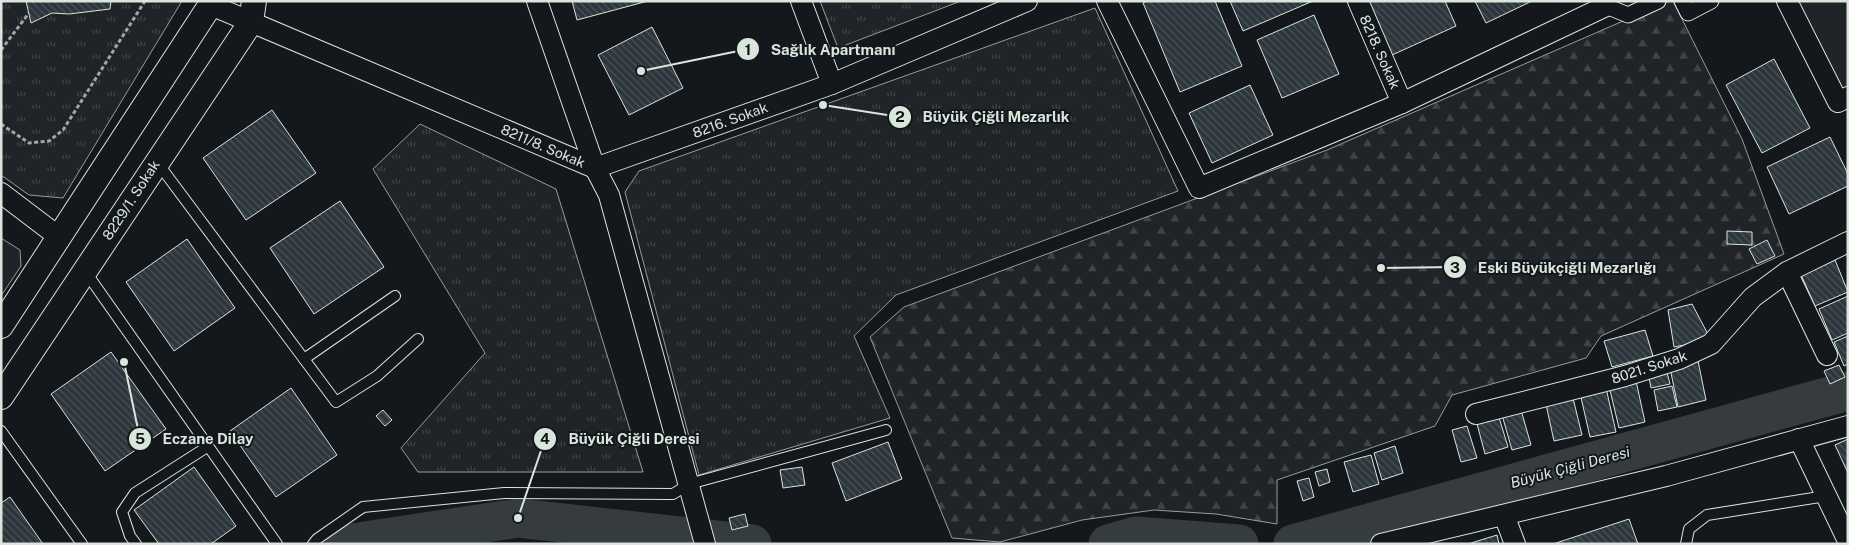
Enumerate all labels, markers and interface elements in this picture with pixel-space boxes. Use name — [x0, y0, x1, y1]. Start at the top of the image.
street label: 8218. Sokak — [1357, 13, 1403, 92]
callout: Sağlık Apartmanı — [736, 34, 905, 64]
text: 1 — [745, 41, 751, 58]
text: Sağlık Apartmanı — [771, 41, 895, 58]
street label: 8216. Sokak — [690, 99, 770, 141]
callout: Büyük Çiğli Mezarlık — [887, 102, 1079, 132]
text: 2 — [895, 108, 905, 125]
text: Büyük Çiğli Mezarlık — [923, 108, 1070, 125]
street label: 8211/8. Sokak — [499, 121, 588, 171]
street label: 8229/1. Sokak — [99, 157, 163, 243]
callout: Eski Büyükçiğli Mezarlığı — [1443, 252, 1666, 282]
text: 3 — [1450, 259, 1460, 276]
text: Eski Büyükçiğli Mezarlığı — [1478, 259, 1656, 276]
street label: 8021. Sokak — [1609, 347, 1689, 387]
callout: Eczane Dilay — [127, 424, 263, 454]
callout: Büyük Çiğli Deresi — [533, 424, 709, 454]
text: 5 — [135, 430, 145, 447]
text: Eczane Dilay — [163, 430, 254, 447]
text: 4 — [540, 430, 550, 447]
text: Büyük Çiğli Deresi — [568, 430, 700, 447]
water label: Büyük Çiğli Deresi — [1508, 443, 1632, 491]

